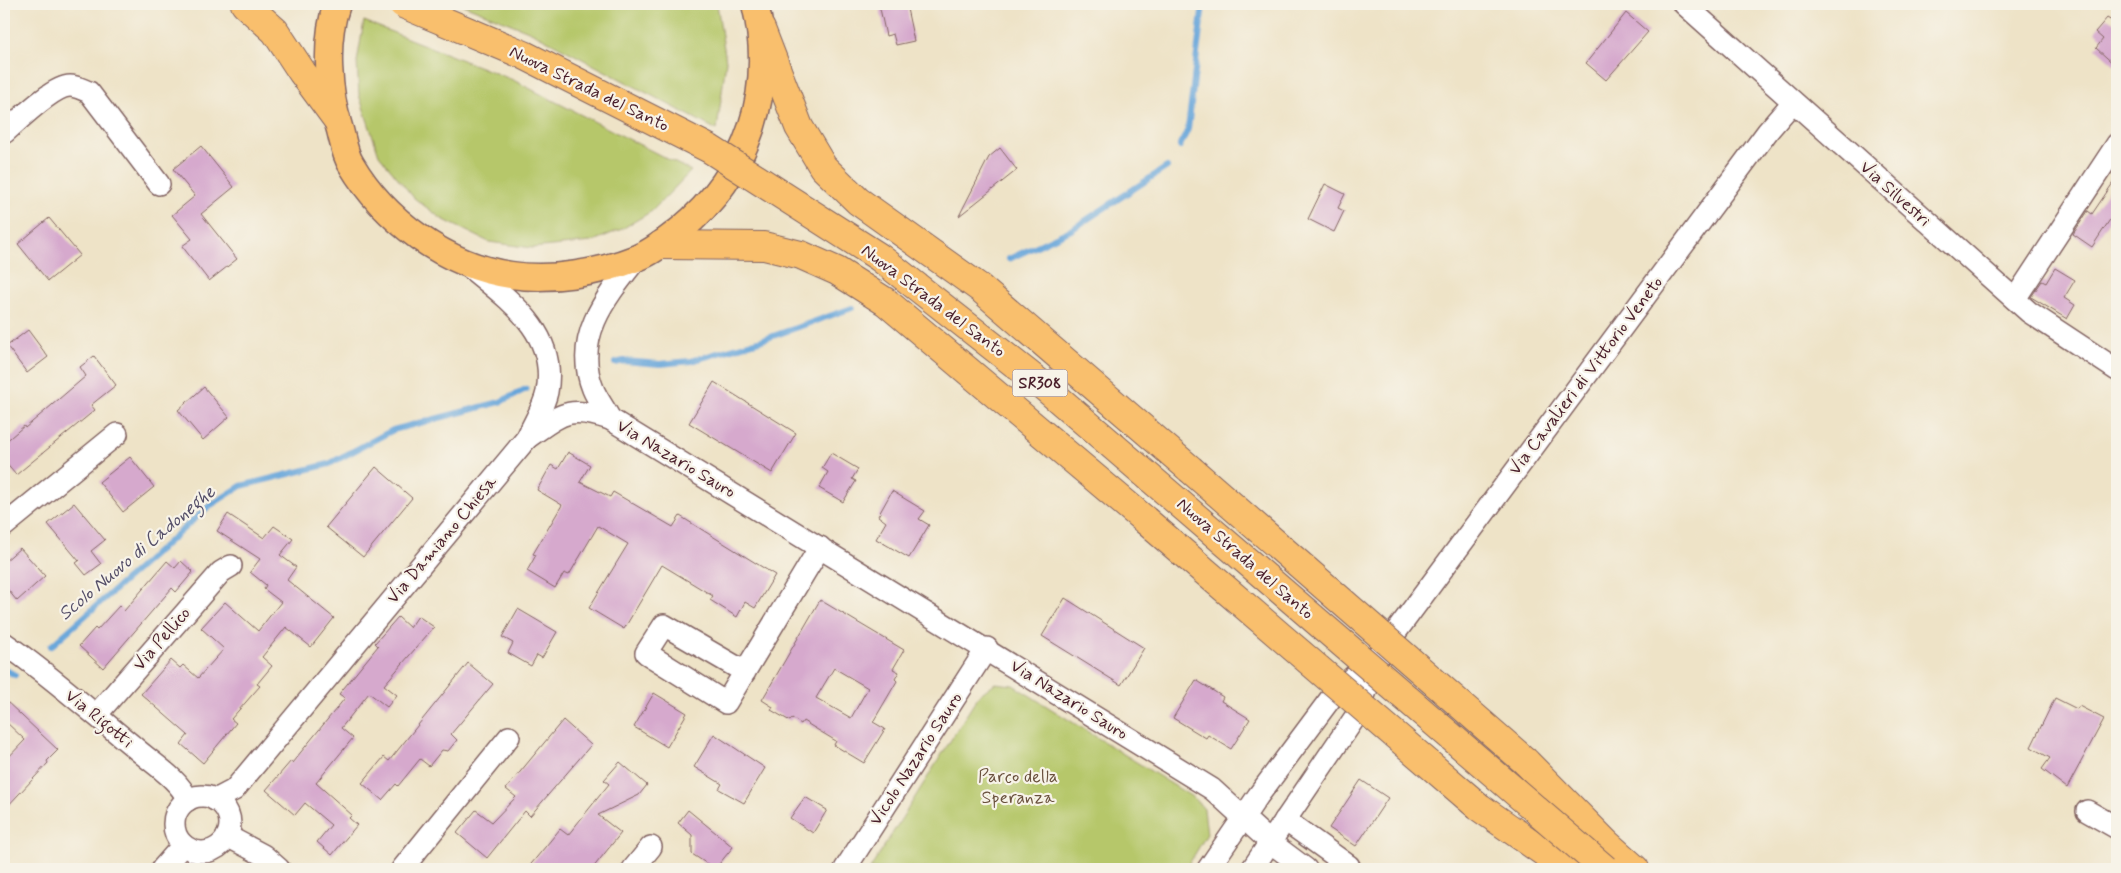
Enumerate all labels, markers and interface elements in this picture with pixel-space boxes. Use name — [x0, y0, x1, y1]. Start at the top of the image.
street label: Nuova Strada del Santo — [505, 40, 673, 138]
street label: Via Silvestri — [1854, 156, 1936, 232]
street label: Nuova Strada del Santo — [856, 239, 1010, 363]
street label: Via Cavalieri di Vittorio Veneto — [1503, 272, 1669, 480]
road number: SR308 — [1012, 369, 1068, 396]
street label: Via Nazario Sauro — [612, 414, 740, 504]
street label: Via Damiano Chiesa — [381, 471, 503, 609]
water label: Scolo Nuovo di Cadoneghe — [53, 479, 223, 628]
street label: Nuova Strada del Santo — [1171, 493, 1319, 625]
street label: Via Pellico — [128, 602, 196, 676]
street label: Via Nazario Sauro — [1005, 654, 1133, 746]
street label: Via Rigotti — [59, 684, 138, 755]
street label: Vicolo Nazario Sauro — [864, 688, 968, 830]
park label: Parco della Speranza — [978, 765, 1058, 810]

